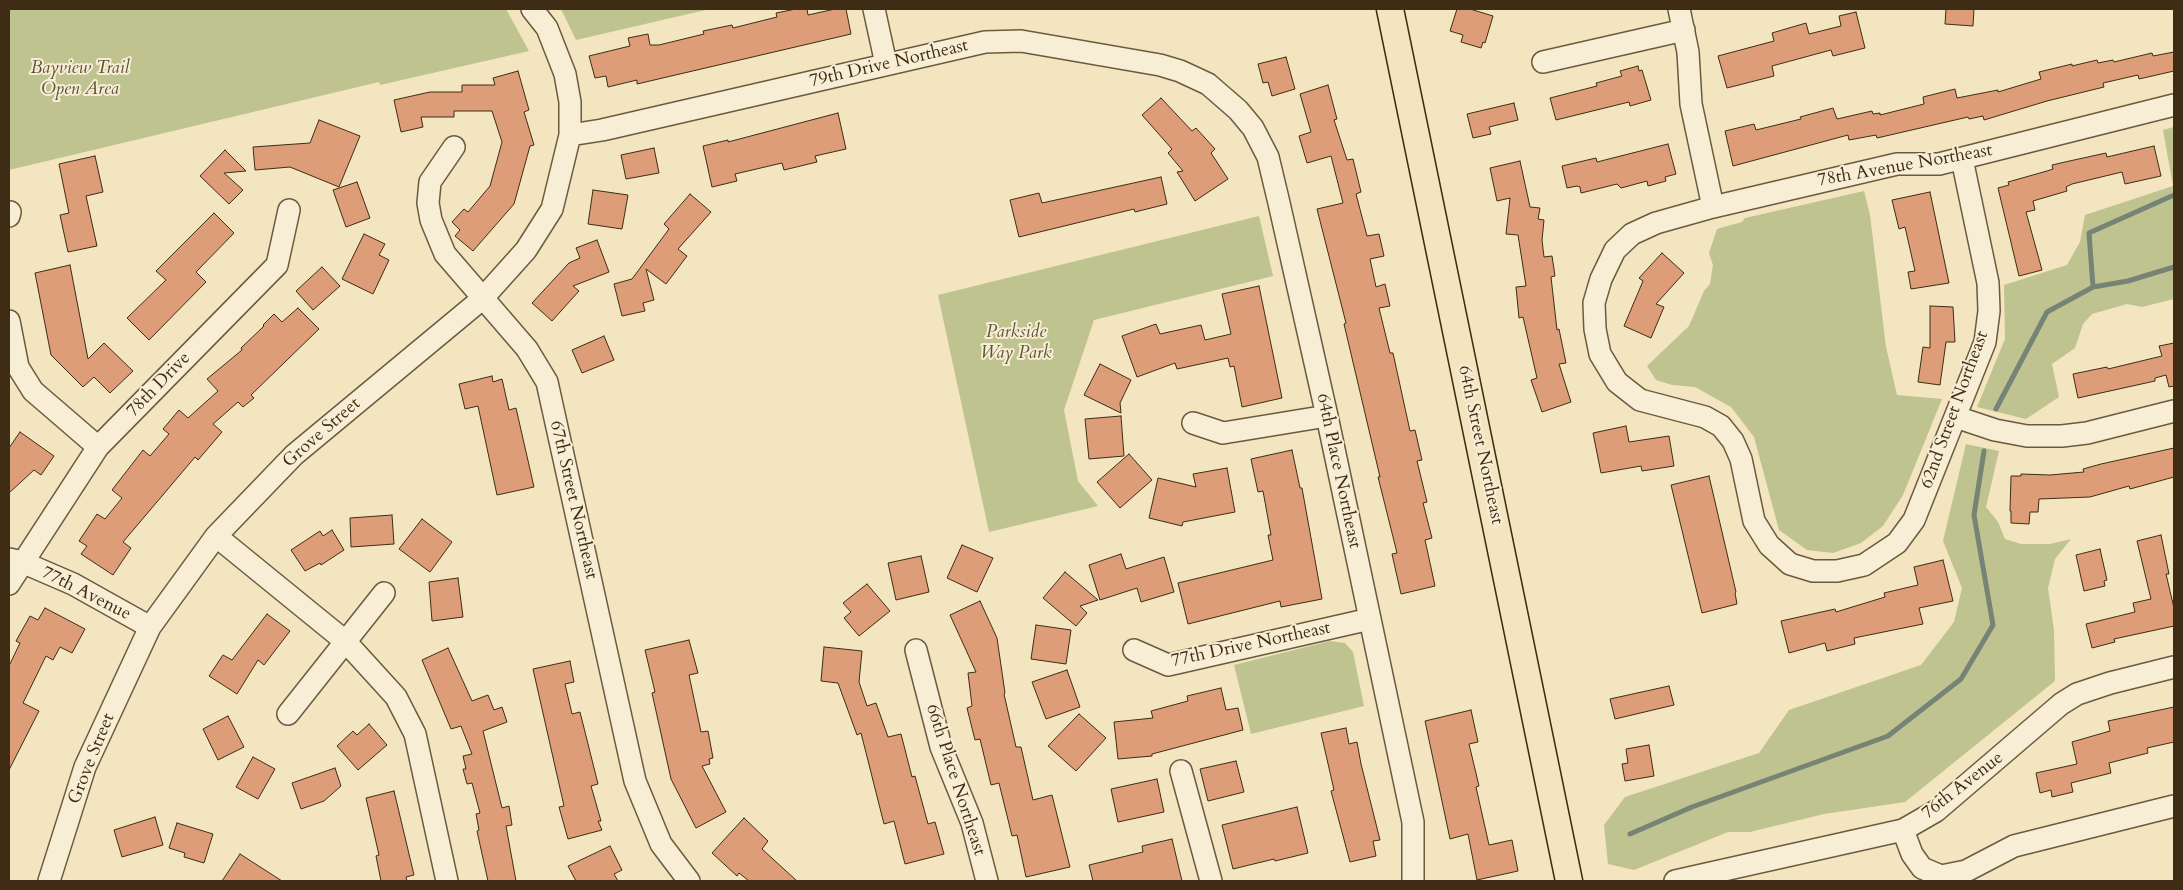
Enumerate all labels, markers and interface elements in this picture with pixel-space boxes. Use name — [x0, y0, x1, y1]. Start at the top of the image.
street label: 79th Drive Northeast — [808, 35, 970, 93]
park label: Bayview Trail Open Area — [30, 58, 130, 100]
street label: 78th Avenue Northeast — [1816, 140, 1994, 192]
park label: Parkside Way Park — [980, 322, 1052, 364]
street label: 62nd Street Northeast — [1916, 328, 1994, 492]
street label: 78th Drive — [123, 348, 195, 422]
street label: 64th Street Northeast — [1453, 364, 1507, 526]
street label: 64th Place Northeast — [1311, 392, 1365, 550]
street label: Grove Street — [279, 393, 365, 473]
street label: 67th Street Northeast — [544, 419, 602, 581]
street label: 77th Avenue — [38, 562, 134, 626]
street label: 77th Drive Northeast — [1169, 618, 1333, 672]
street label: 66th Place Northeast — [920, 702, 990, 858]
street label: Grove Street — [64, 710, 120, 808]
street label: 76th Avenue — [1918, 748, 2008, 824]

